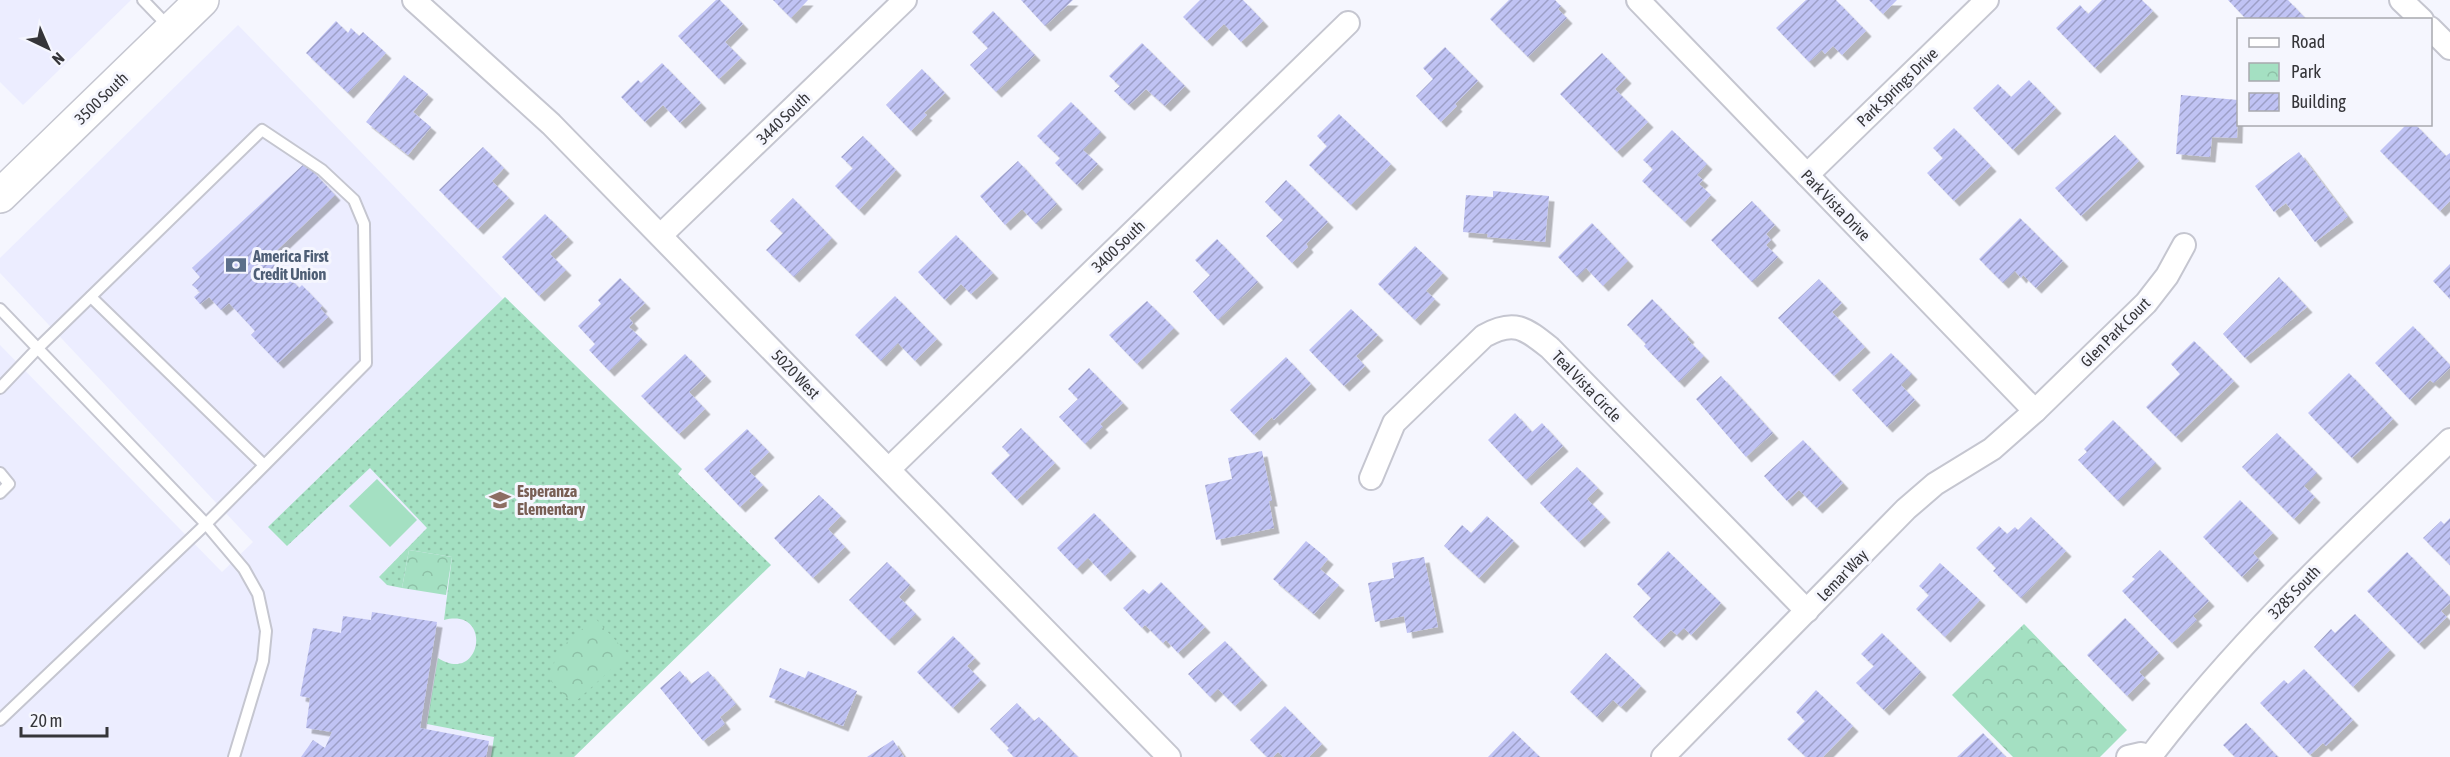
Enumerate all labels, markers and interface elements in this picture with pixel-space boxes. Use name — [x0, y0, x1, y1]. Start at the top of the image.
north arrow — [18, 18, 78, 78]
legend — [2237, 18, 2432, 126]
text: Road — [2291, 31, 2325, 52]
street label: Park Springs Drive — [1853, 44, 1942, 131]
text: N — [49, 49, 68, 69]
text: Park — [2291, 61, 2321, 82]
street label: 3500 South — [71, 68, 131, 128]
street label: 3440 South — [753, 88, 813, 148]
text: Building — [2291, 91, 2346, 112]
street label: Park Vista Drive — [1798, 166, 1874, 244]
street label: 3400 South — [1088, 216, 1148, 276]
place label: America First Credit Union — [252, 247, 329, 283]
bank icon: America First Credit Union — [224, 253, 248, 277]
street label: Glen Park Court — [2077, 293, 2154, 370]
street label: 5020 West — [768, 346, 824, 402]
street label: Teal Vista Circle — [1549, 347, 1625, 425]
place label: Esperanza Elementary — [517, 482, 585, 518]
school or university icon: Esperanza Elementary — [488, 488, 512, 512]
street label: Lemar Way — [1813, 545, 1872, 605]
street label: 3285 South — [2264, 562, 2324, 622]
scale bar — [21, 700, 106, 738]
text: 20 m — [30, 710, 62, 731]

